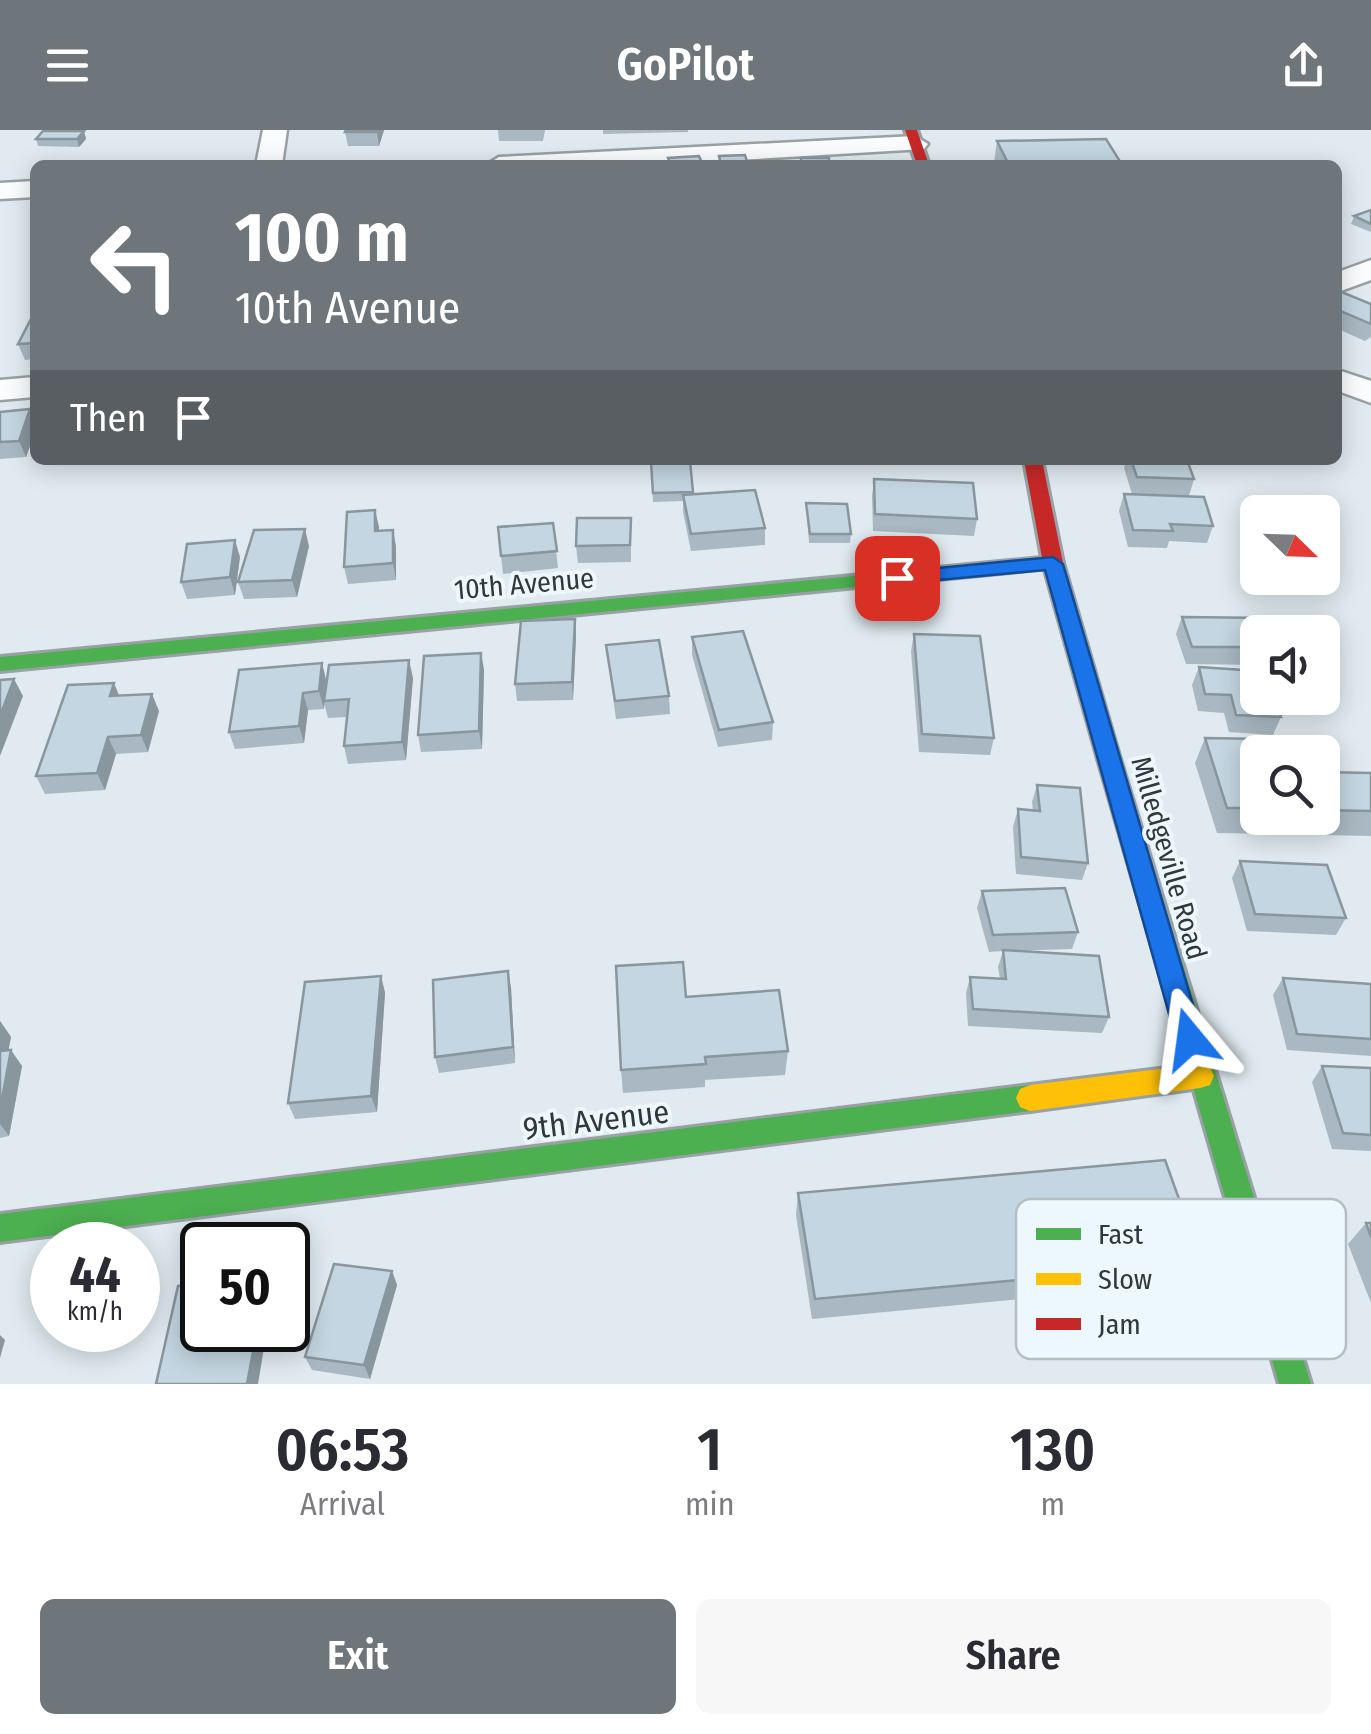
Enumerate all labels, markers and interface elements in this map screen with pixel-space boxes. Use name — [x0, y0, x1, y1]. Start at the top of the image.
icon: menu — [40, 38, 95, 93]
text: GoPilot — [617, 38, 754, 92]
icon: share — [1276, 38, 1331, 93]
text: 100 m — [235, 196, 409, 280]
icon: left — [70, 200, 200, 330]
text: 10th Avenue — [235, 281, 460, 335]
icon: arrive — [166, 390, 221, 445]
text: Then — [70, 395, 146, 441]
north arrow — [1240, 495, 1340, 595]
map controls — [1240, 495, 1340, 835]
pin — [855, 536, 940, 621]
icon: arrive — [870, 551, 925, 606]
street label: 10th Avenue — [453, 561, 595, 607]
button: sound — [1240, 615, 1340, 715]
button: search — [1240, 735, 1340, 835]
street label: Milledgeville Road — [1124, 753, 1214, 963]
position arrow — [1138, 987, 1242, 1091]
street label: 9th Avenue — [521, 1092, 671, 1148]
legend — [1016, 1199, 1346, 1359]
text: Fast — [1098, 1218, 1144, 1251]
speed limit sign: 50 — [180, 1222, 310, 1352]
text: 44 — [69, 1245, 121, 1305]
text: Slow — [1098, 1263, 1152, 1296]
text: km/h — [67, 1297, 123, 1327]
text: Jam — [1098, 1308, 1141, 1341]
text: 06:53 — [276, 1414, 409, 1486]
text: 1 — [697, 1414, 722, 1486]
text: 130 — [1010, 1414, 1095, 1486]
text: Arrival — [300, 1485, 385, 1523]
text: min — [685, 1485, 735, 1523]
text: m — [1040, 1485, 1065, 1523]
button: Exit — [40, 1599, 676, 1714]
button: Share — [696, 1599, 1331, 1714]

